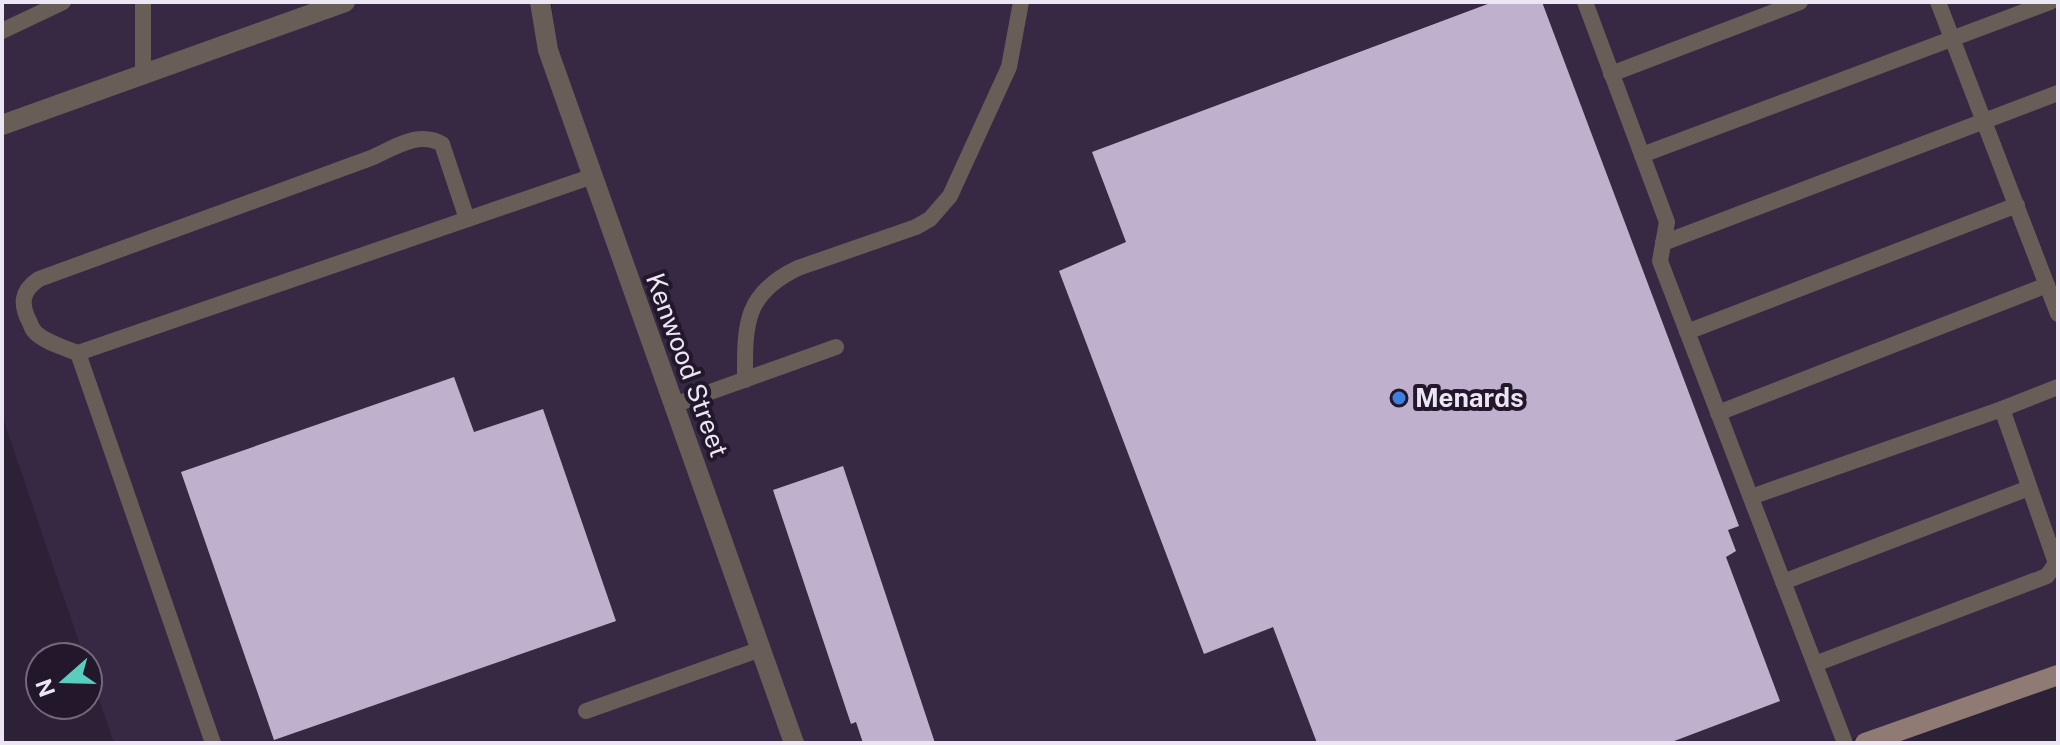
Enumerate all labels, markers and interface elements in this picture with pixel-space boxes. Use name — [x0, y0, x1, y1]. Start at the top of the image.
street label: Kenwood Street — [640, 269, 735, 461]
place label: Menards — [1415, 382, 1524, 413]
marker: Menards — [1390, 389, 1408, 407]
north arrow — [24, 641, 104, 721]
text: N — [30, 675, 60, 700]

